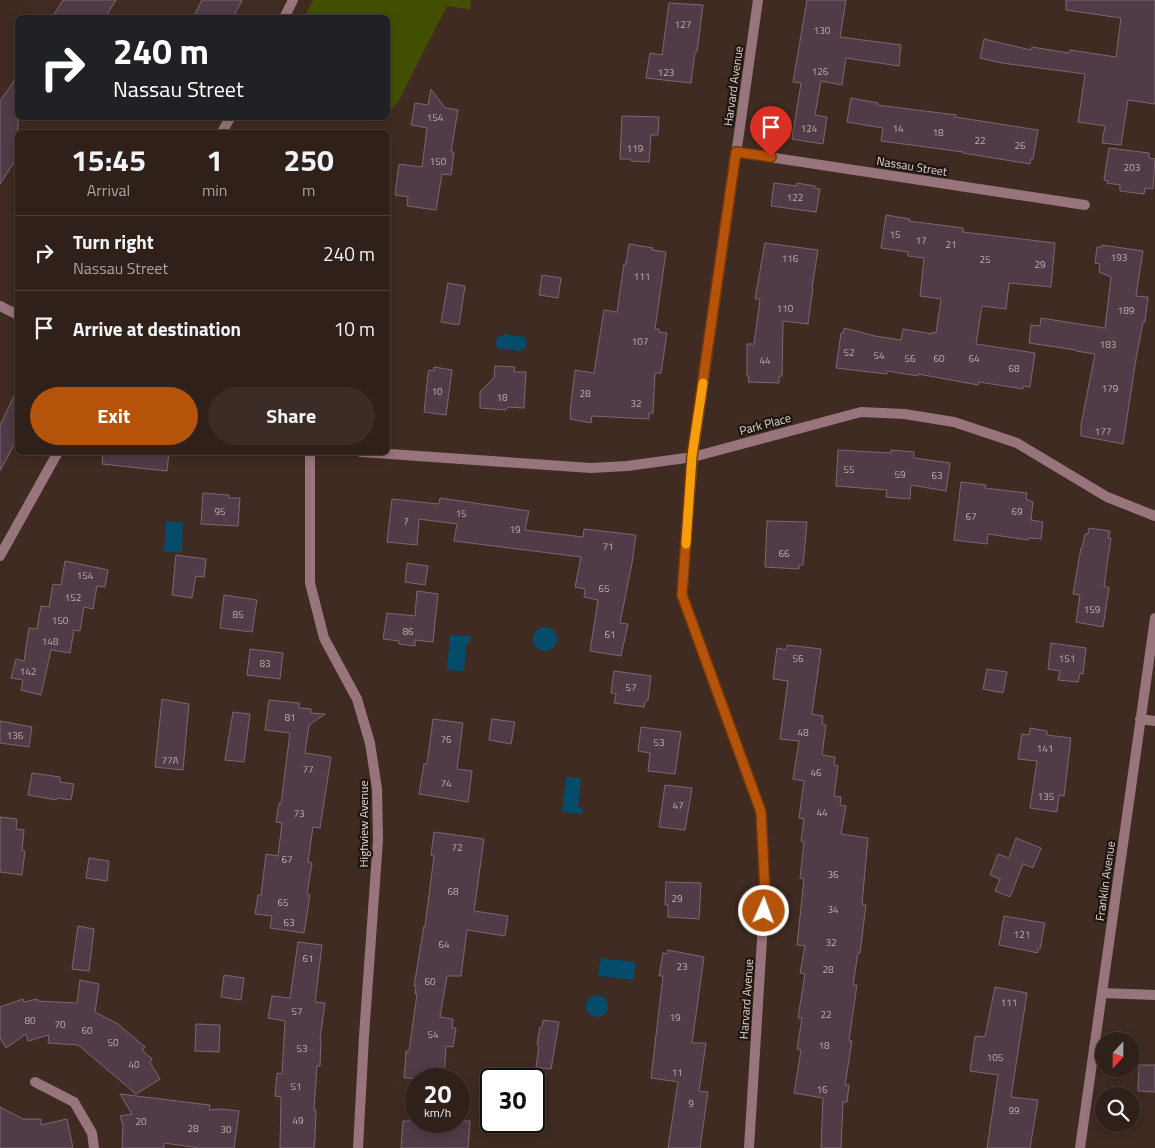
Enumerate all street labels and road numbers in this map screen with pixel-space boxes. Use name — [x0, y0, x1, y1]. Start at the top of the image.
street label: Harvard Avenue — [718, 45, 748, 127]
street label: Nassau Street — [875, 151, 949, 181]
street label: Park Place — [737, 408, 793, 440]
street label: Highview Avenue — [354, 780, 373, 868]
street label: Franklin Avenue — [1090, 840, 1120, 922]
street label: Harvard Avenue — [734, 958, 758, 1040]

